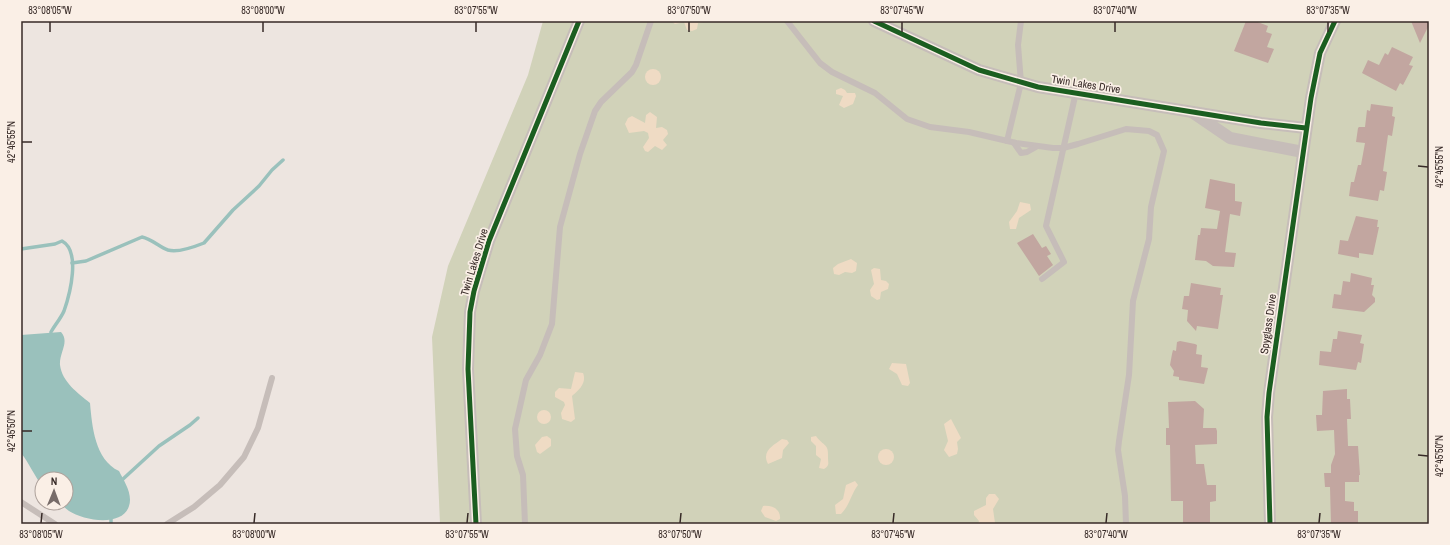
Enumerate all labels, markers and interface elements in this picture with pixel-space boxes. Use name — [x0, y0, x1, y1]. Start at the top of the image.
text: 83°08'05"W — [28, 4, 72, 17]
text: 83°08'00"W — [241, 4, 285, 17]
text: 83°07'55"W — [454, 4, 498, 17]
text: 83°07'50"W — [667, 4, 711, 17]
text: 83°07'45"W — [880, 4, 924, 17]
text: 83°07'40"W — [1093, 4, 1137, 17]
text: 83°07'35"W — [1306, 4, 1350, 17]
street label: Twin Lakes Drive — [1050, 72, 1122, 96]
text: 42°45'55"N — [5, 121, 18, 163]
text: 42°45'55"N — [1433, 146, 1446, 188]
street label: Twin Lakes Drive — [457, 227, 491, 297]
street label: Spyglass Drive — [1257, 293, 1279, 355]
text: 42°45'50"N — [5, 410, 18, 452]
text: 42°45'50"N — [1433, 435, 1446, 477]
north arrow — [34, 471, 74, 511]
text: N — [51, 474, 58, 488]
text: 83°08'05"W — [19, 528, 63, 541]
text: 83°08'00"W — [232, 528, 276, 541]
text: 83°07'55"W — [445, 528, 489, 541]
text: 83°07'50"W — [658, 528, 702, 541]
text: 83°07'45"W — [871, 528, 915, 541]
text: 83°07'40"W — [1084, 528, 1128, 541]
text: 83°07'35"W — [1297, 528, 1341, 541]

